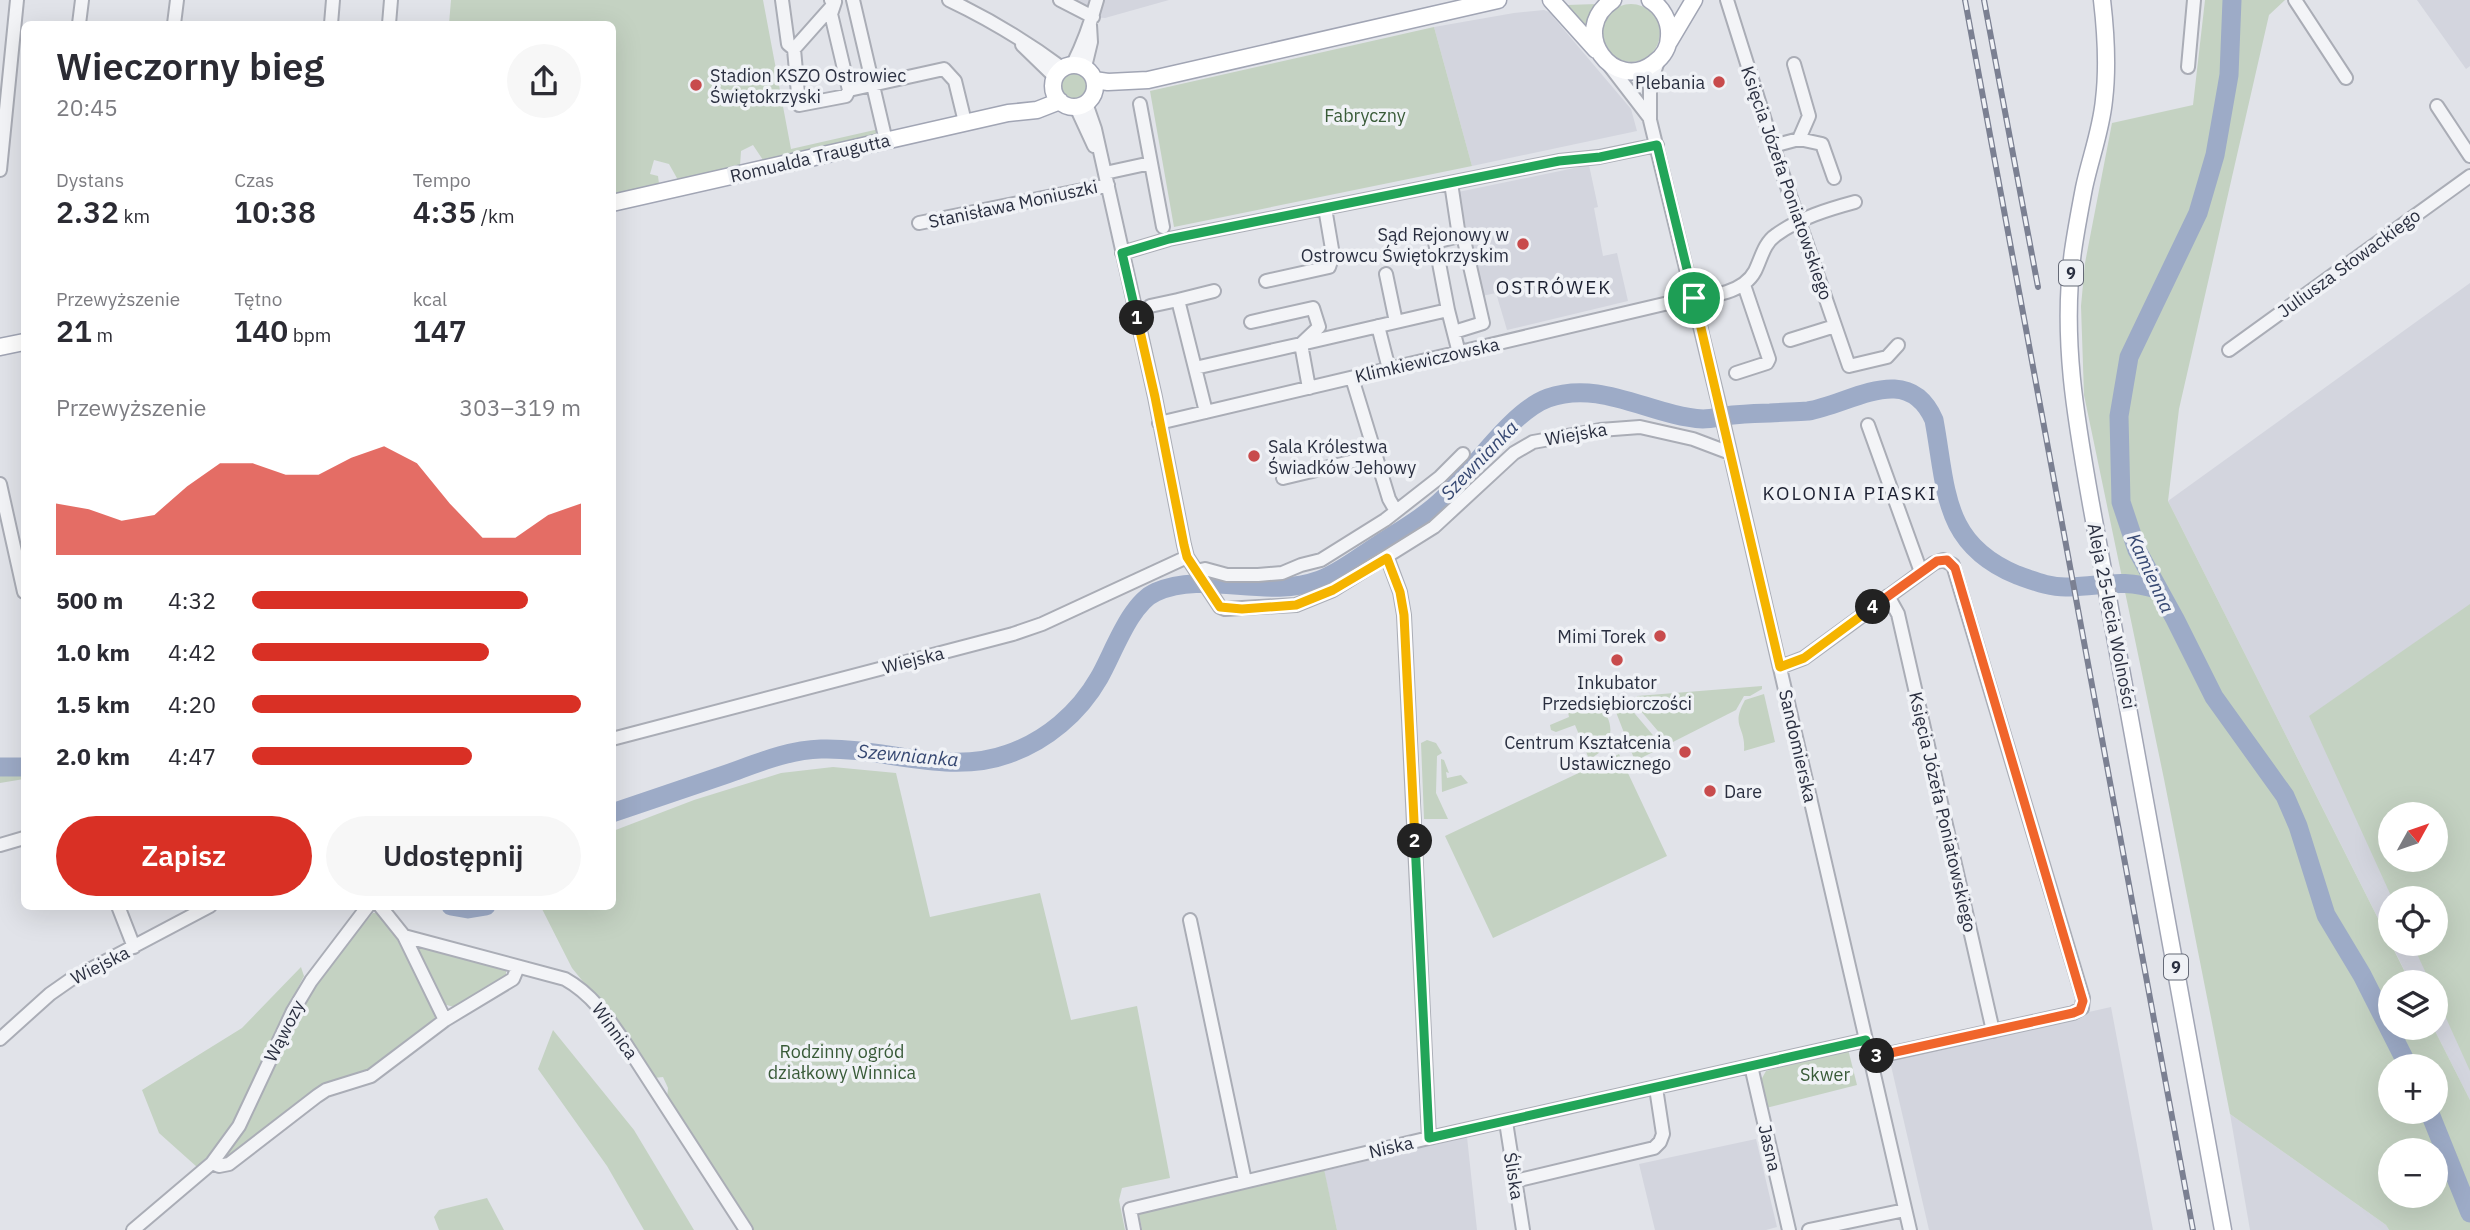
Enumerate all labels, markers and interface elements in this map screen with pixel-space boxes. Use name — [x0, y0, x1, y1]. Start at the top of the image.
text: Wieczorny bieg — [56, 41, 324, 90]
button: share — [507, 44, 581, 118]
street label: Księcia Józefa Poniatowskiego — [1736, 63, 1838, 303]
place label: Stadion KSZO Ostrowiec Świętokrzyski — [710, 64, 906, 108]
place label: Plebania — [1635, 71, 1705, 94]
marker: Plebania — [1711, 74, 1727, 90]
marker: Stadion KSZO Ostrowiec Świętokrzyski — [688, 77, 704, 93]
text: 20:45 — [56, 92, 118, 122]
park label: Fabryczny — [1324, 104, 1406, 127]
street label: Romualda Traugutta — [728, 128, 893, 188]
text: Dystans — [56, 168, 124, 192]
text: Czas — [234, 168, 274, 192]
text: Tempo — [413, 168, 471, 192]
street label: Stanisława Moniuszki — [926, 175, 1100, 233]
text: 2.32 — [56, 192, 119, 231]
text: 10:38 — [234, 192, 316, 231]
text: 4:35 — [413, 192, 476, 231]
street label: Juliusza Słowackiego — [2273, 203, 2425, 323]
text: km — [119, 204, 150, 228]
text: /km — [476, 204, 515, 228]
place label: Sąd Rejonowy w Ostrowcu Świętokrzyskim — [1301, 223, 1509, 267]
marker: Sąd Rejonowy w Ostrowcu Świętokrzyskim — [1515, 236, 1531, 252]
road number: 9 — [2059, 260, 2083, 286]
pin — [1664, 268, 1724, 328]
district label: OSTRÓWEK — [1496, 275, 1612, 299]
icon: arrive — [1675, 279, 1713, 317]
text: Przewyższenie — [56, 287, 180, 311]
text: Tętno — [234, 287, 283, 311]
text: kcal — [413, 287, 447, 311]
pin: 1 — [1120, 300, 1154, 336]
text: 1 — [1131, 305, 1142, 329]
text: 21 — [56, 311, 92, 350]
text: 140 — [234, 311, 288, 350]
text: 147 — [413, 311, 467, 350]
text: m — [92, 323, 113, 347]
text: bpm — [288, 323, 331, 347]
street label: Klimkiewiczowska — [1353, 332, 1502, 388]
text: Przewyższenie — [56, 392, 206, 422]
text: 303–319 m — [459, 392, 581, 422]
water label: Szewnianka — [1435, 415, 1523, 505]
street label: Wiejska — [1543, 417, 1609, 451]
place label: Sala Królestwa Świadków Jehowy — [1268, 435, 1416, 479]
marker: Sala Królestwa Świadków Jehowy — [1246, 448, 1262, 464]
district label: KOLONIA PIASKI — [1762, 481, 1938, 505]
street label: Aleja 25-lecia Wolności — [2083, 521, 2141, 711]
water label: Kamienna — [2122, 529, 2180, 617]
text: 500 m — [56, 585, 123, 615]
text: 4:32 — [168, 585, 216, 615]
pin: 4 — [1856, 590, 1890, 624]
text: 4 — [1867, 594, 1878, 618]
place label: Mimi Torek — [1557, 625, 1647, 648]
marker: Mimi Torek — [1652, 628, 1668, 644]
text: 1.0 km — [56, 637, 130, 667]
text: 4:42 — [168, 637, 216, 667]
street label: Wiejska — [880, 641, 947, 679]
marker: Inkubator Przedsiębiorczości — [1609, 652, 1625, 668]
place label: Inkubator Przedsiębiorczości — [1542, 671, 1692, 715]
street label: Sandomierska — [1774, 687, 1822, 805]
text: 1.5 km — [56, 689, 130, 719]
text: 4:20 — [168, 689, 216, 719]
street label: Księcia Józefa Poniatowskiego — [1904, 690, 1982, 934]
place label: Centrum Kształcenia Ustawicznego — [1504, 731, 1671, 775]
water label: Szewnianka — [857, 739, 959, 771]
text: 2.0 km — [56, 741, 130, 771]
text: 4:47 — [168, 741, 216, 771]
marker: Centrum Kształcenia Ustawicznego — [1677, 744, 1693, 760]
place label: Dare — [1724, 780, 1762, 803]
marker: Dare — [1702, 783, 1718, 799]
north arrow — [2378, 802, 2448, 872]
map controls — [2378, 802, 2448, 1208]
button: Zapisz — [56, 816, 312, 896]
button: Udostępnij — [326, 816, 581, 896]
pin: 2 — [1398, 824, 1432, 858]
text: 2 — [1409, 828, 1420, 852]
button: locate — [2378, 886, 2448, 956]
street label: Wiejska — [67, 940, 133, 989]
road number: 9 — [2164, 954, 2188, 979]
button: layers — [2378, 970, 2448, 1040]
street label: Wąwozy — [259, 996, 309, 1066]
street label: Winnica — [587, 998, 643, 1064]
pin: 3 — [1860, 1038, 1895, 1074]
park label: Rodzinny ogród działkowy Winnica — [768, 1040, 917, 1084]
text: 3 — [1871, 1043, 1882, 1067]
button: + — [2378, 1054, 2448, 1124]
park label: Skwer — [1800, 1063, 1850, 1086]
street label: Jasna — [1753, 1122, 1787, 1174]
street label: Niska — [1366, 1131, 1416, 1163]
button: − — [2378, 1138, 2448, 1208]
street label: Śliska — [1499, 1151, 1529, 1202]

